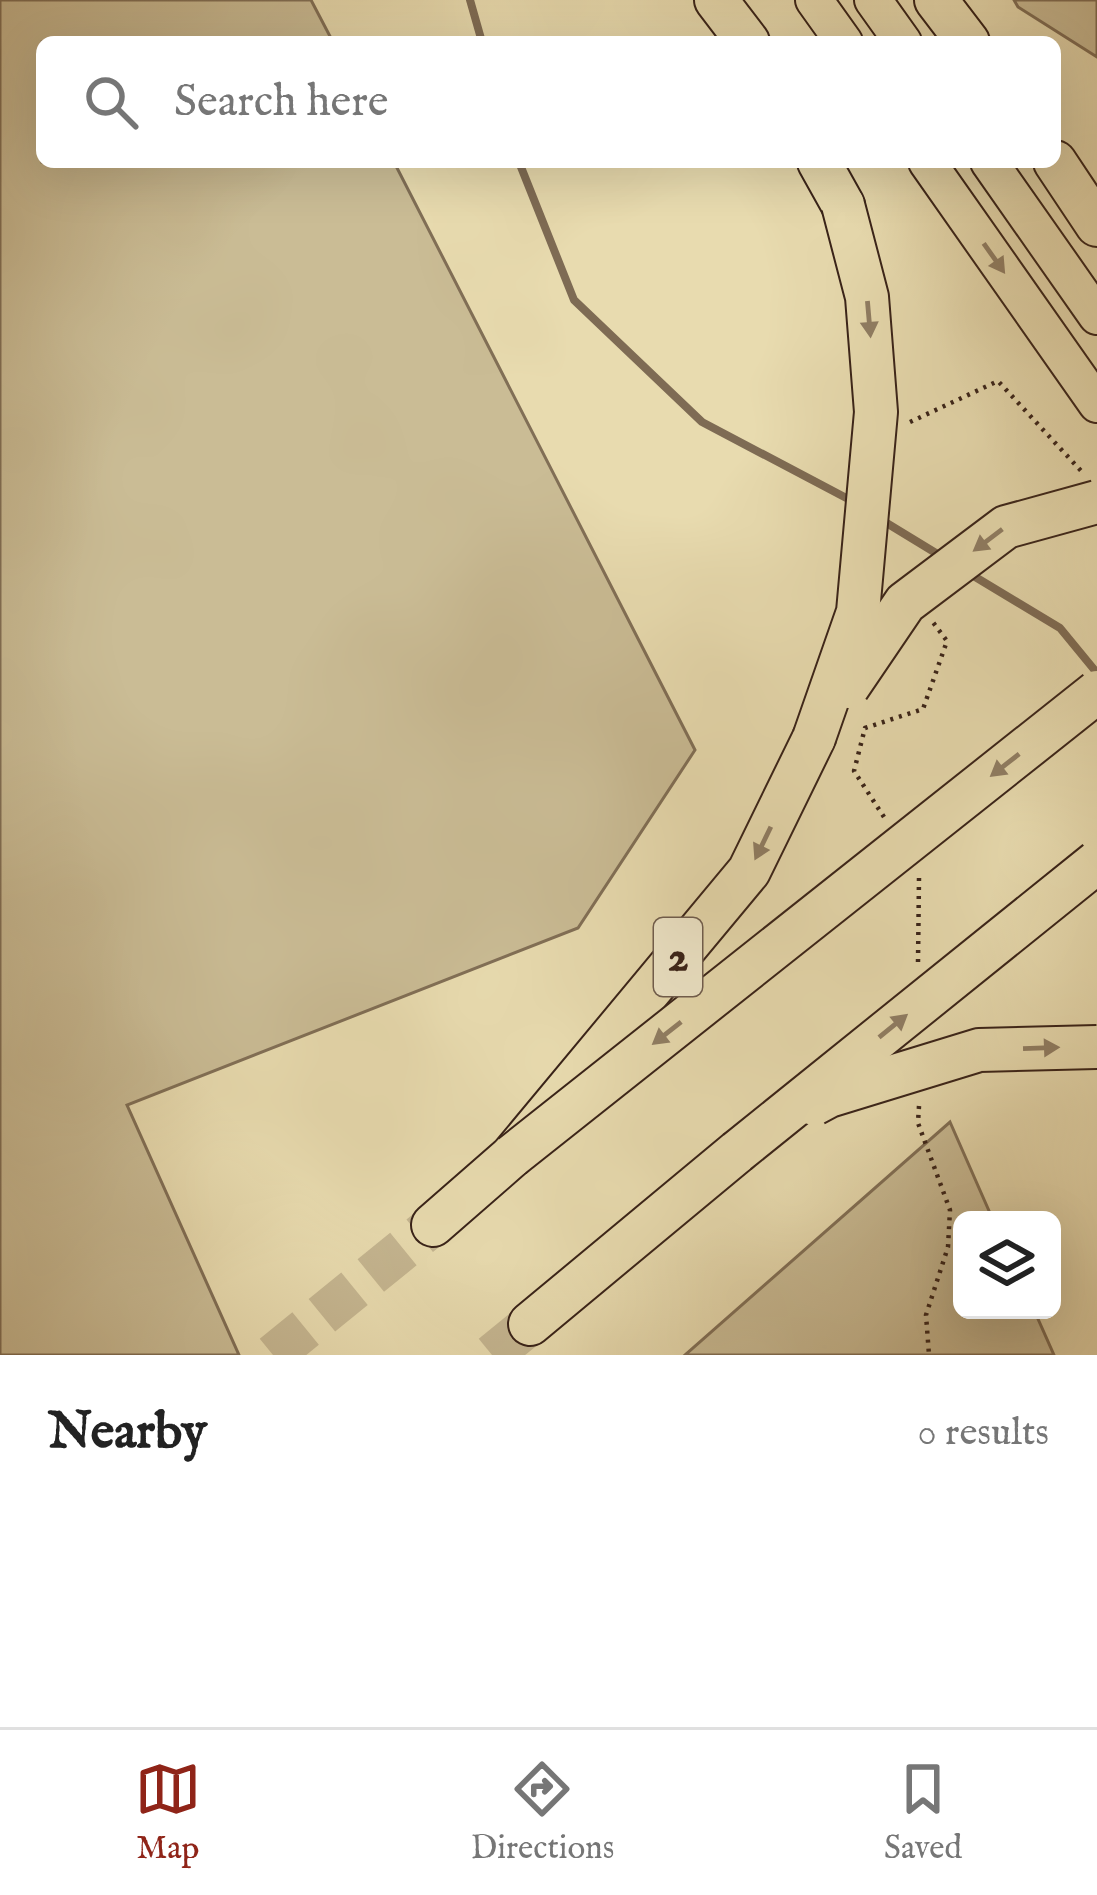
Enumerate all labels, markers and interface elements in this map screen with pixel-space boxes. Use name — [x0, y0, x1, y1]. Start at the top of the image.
search box — [36, 36, 1061, 168]
icon: search — [78, 69, 144, 135]
text: Search here — [174, 74, 388, 131]
one-way arrow — [982, 242, 1005, 274]
one-way arrow — [859, 301, 878, 339]
one-way arrow — [972, 528, 1004, 552]
one-way arrow — [990, 752, 1021, 777]
one-way arrow — [753, 826, 773, 861]
road number: 2 — [654, 918, 702, 996]
one-way arrow — [878, 1014, 909, 1039]
one-way arrow — [651, 1020, 682, 1045]
one-way arrow — [1023, 1039, 1061, 1058]
map controls — [953, 1211, 1061, 1319]
button: layers — [953, 1211, 1061, 1319]
text: Nearby — [48, 1401, 207, 1466]
text: 0 results — [917, 1409, 1049, 1458]
tab: Map — [135, 1756, 201, 1870]
tab: Directions — [471, 1756, 614, 1870]
tab: Saved — [884, 1756, 962, 1870]

